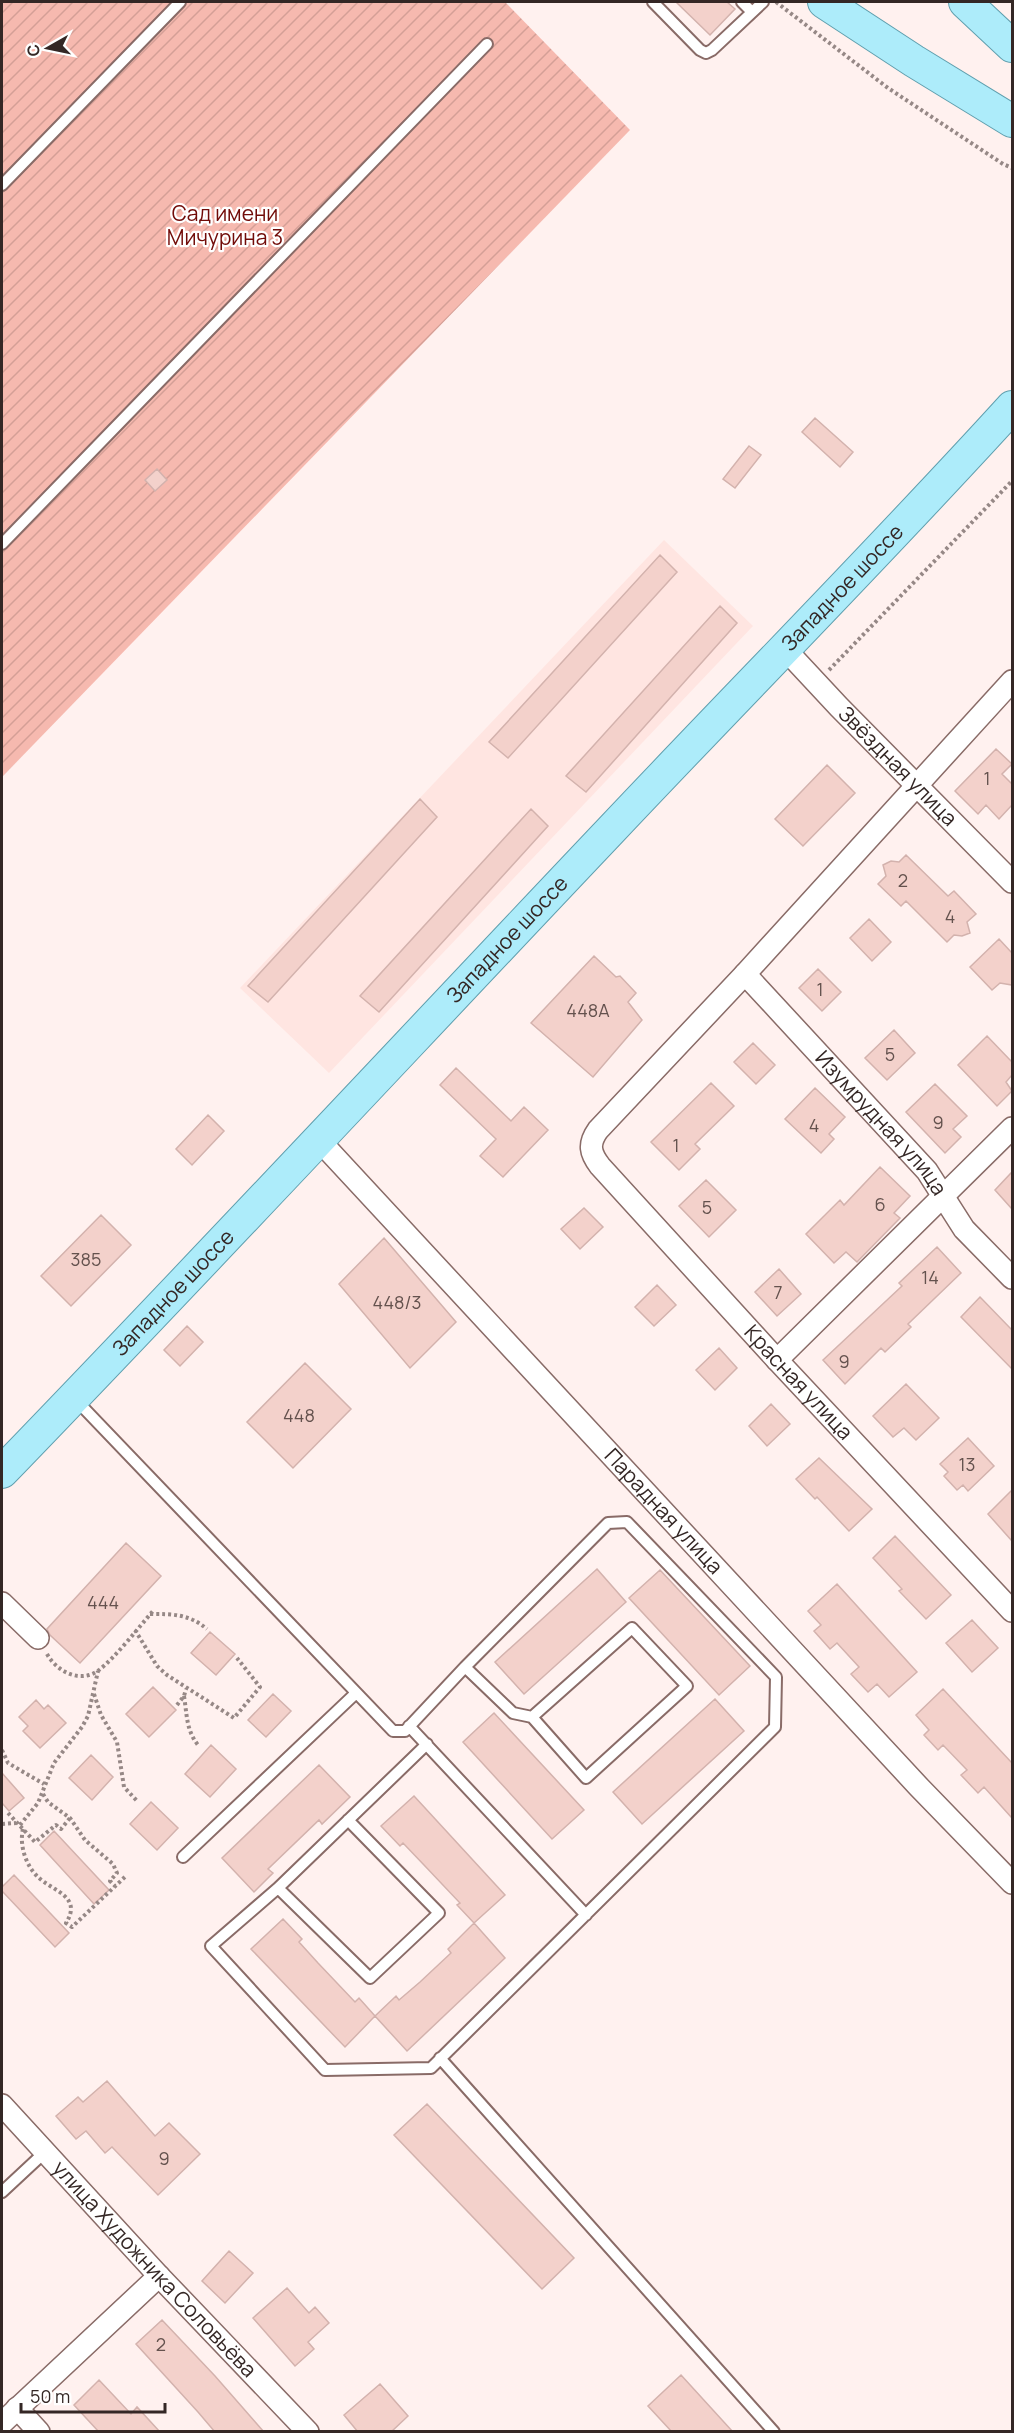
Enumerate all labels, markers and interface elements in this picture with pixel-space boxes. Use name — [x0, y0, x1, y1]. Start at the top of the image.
north arrow — [18, 18, 78, 78]
text: С — [21, 43, 45, 58]
park label: Сад имени Мичурина 3 — [167, 199, 283, 251]
street label: Западное шоссе — [775, 518, 909, 657]
street label: Звёздная улица — [833, 699, 964, 832]
house number: 1 — [983, 766, 991, 790]
house number: 2 — [898, 868, 908, 892]
street label: Западное шоссе — [440, 869, 574, 1009]
house number: 4 — [945, 904, 955, 928]
house number: 1 — [816, 977, 824, 1001]
house number: 448А — [566, 998, 610, 1022]
house number: 5 — [885, 1042, 895, 1066]
street label: Изумрудная улица — [810, 1044, 954, 1200]
house number: 9 — [932, 1110, 944, 1134]
house number: 4 — [809, 1113, 819, 1137]
house number: 1 — [672, 1133, 680, 1157]
house number: 6 — [874, 1192, 886, 1216]
house number: 5 — [702, 1195, 712, 1219]
street label: Западное шоссе — [106, 1223, 240, 1362]
house number: 385 — [71, 1247, 101, 1271]
house number: 14 — [921, 1265, 939, 1289]
house number: 7 — [773, 1280, 783, 1304]
house number: 448/3 — [373, 1290, 421, 1314]
street label: Красная улица — [739, 1318, 859, 1445]
house number: 9 — [838, 1349, 850, 1373]
house number: 448 — [283, 1403, 315, 1427]
street label: Парадная улица — [599, 1442, 730, 1580]
house number: 13 — [959, 1452, 975, 1476]
house number: 444 — [87, 1590, 119, 1614]
house number: 9 — [158, 2146, 170, 2170]
street label: улица Художника Соловьёва — [47, 2154, 263, 2383]
house number: 2 — [156, 2332, 166, 2356]
scale bar — [21, 2376, 165, 2414]
text: 50 m — [30, 2384, 70, 2408]

